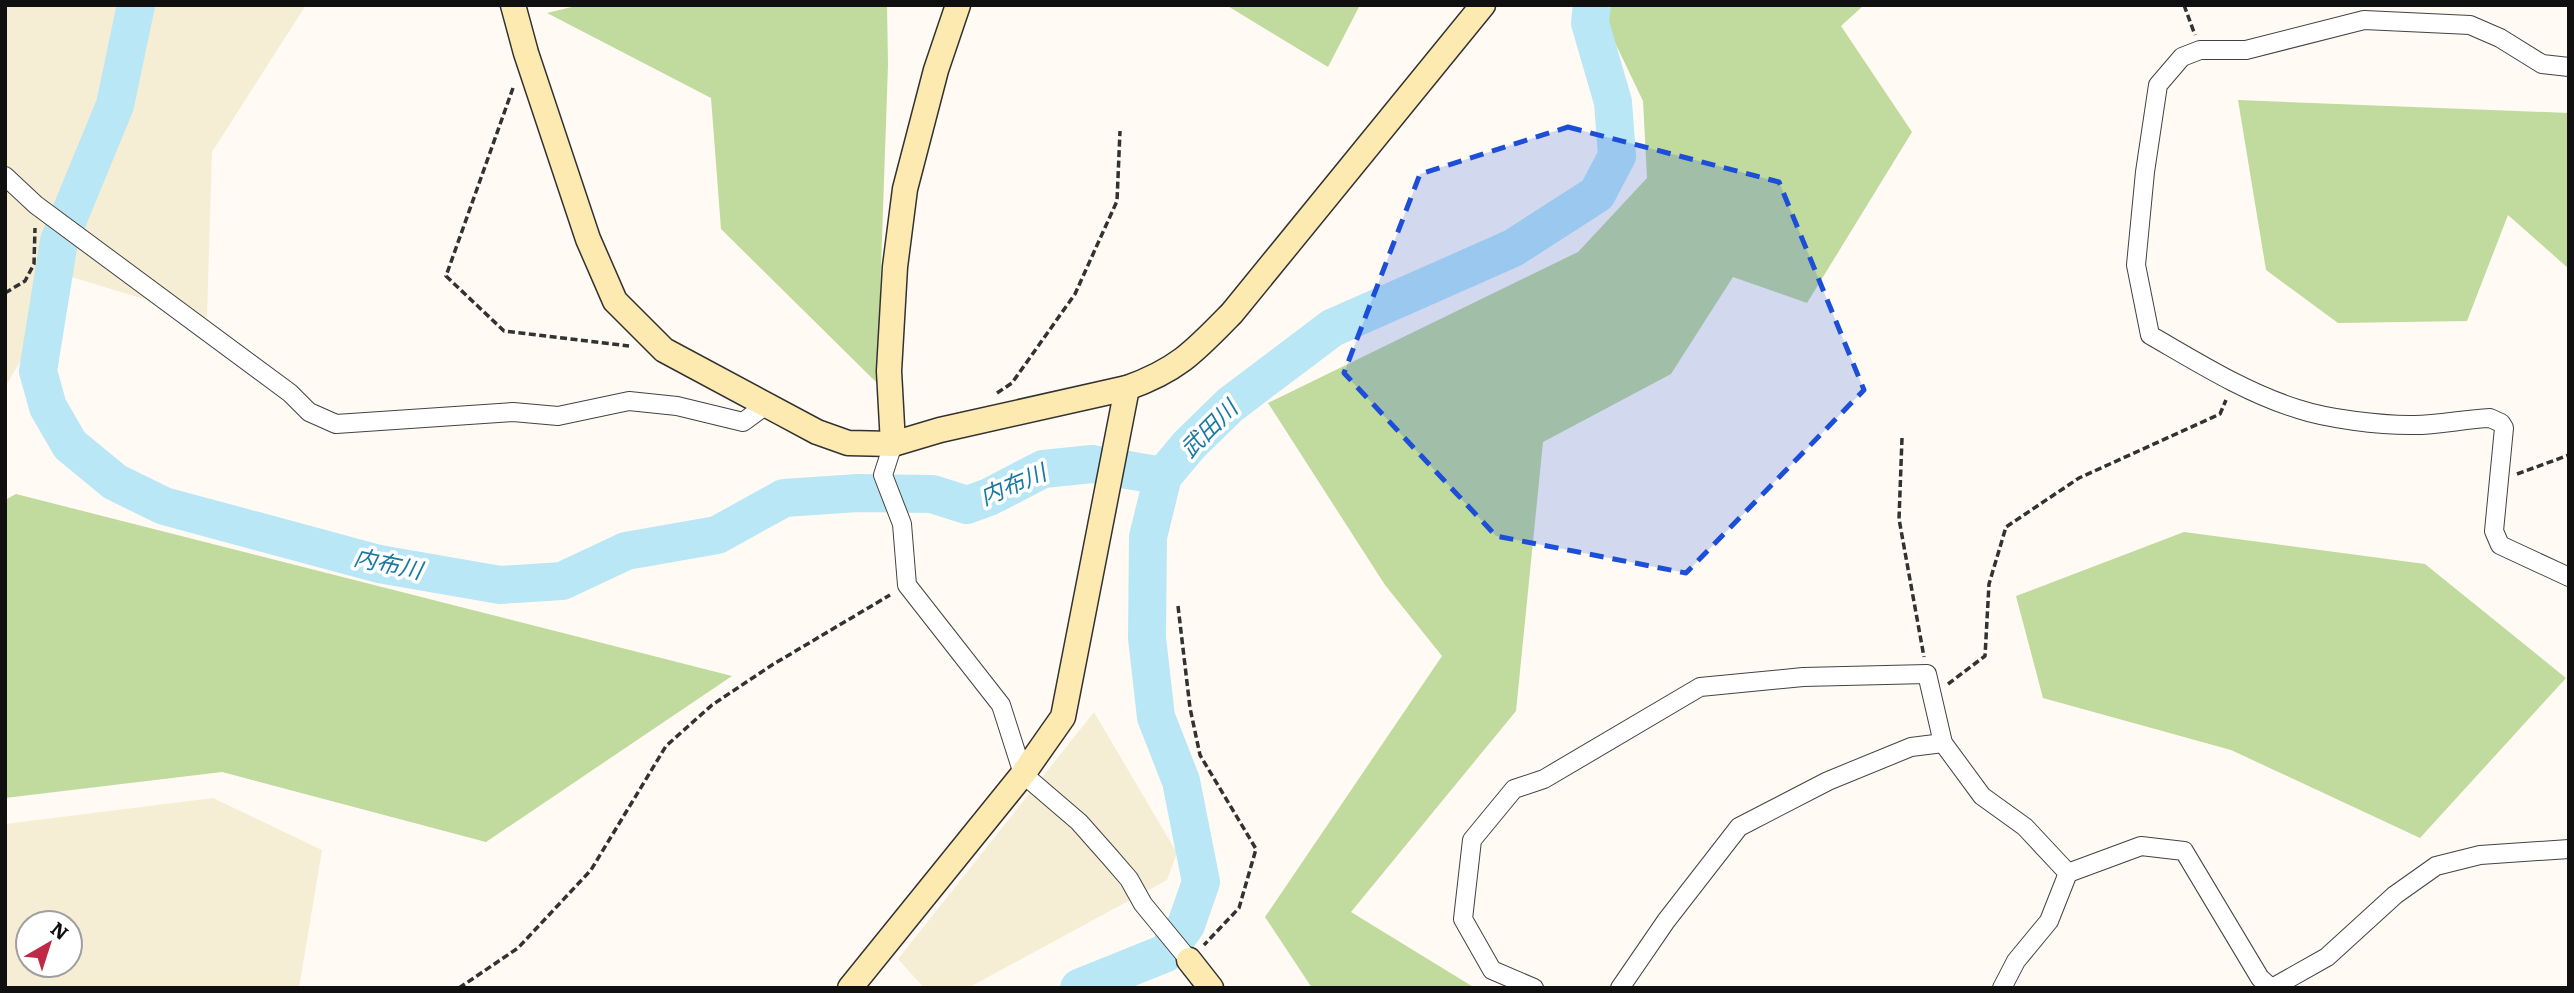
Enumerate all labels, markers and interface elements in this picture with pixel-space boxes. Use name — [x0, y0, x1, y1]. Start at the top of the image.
water label: 武田川 — [1171, 389, 1246, 464]
water label: 内布川 — [974, 453, 1053, 512]
water label: 内布川 — [351, 538, 429, 586]
north arrow — [14, 909, 84, 979]
text: N — [45, 914, 75, 946]

